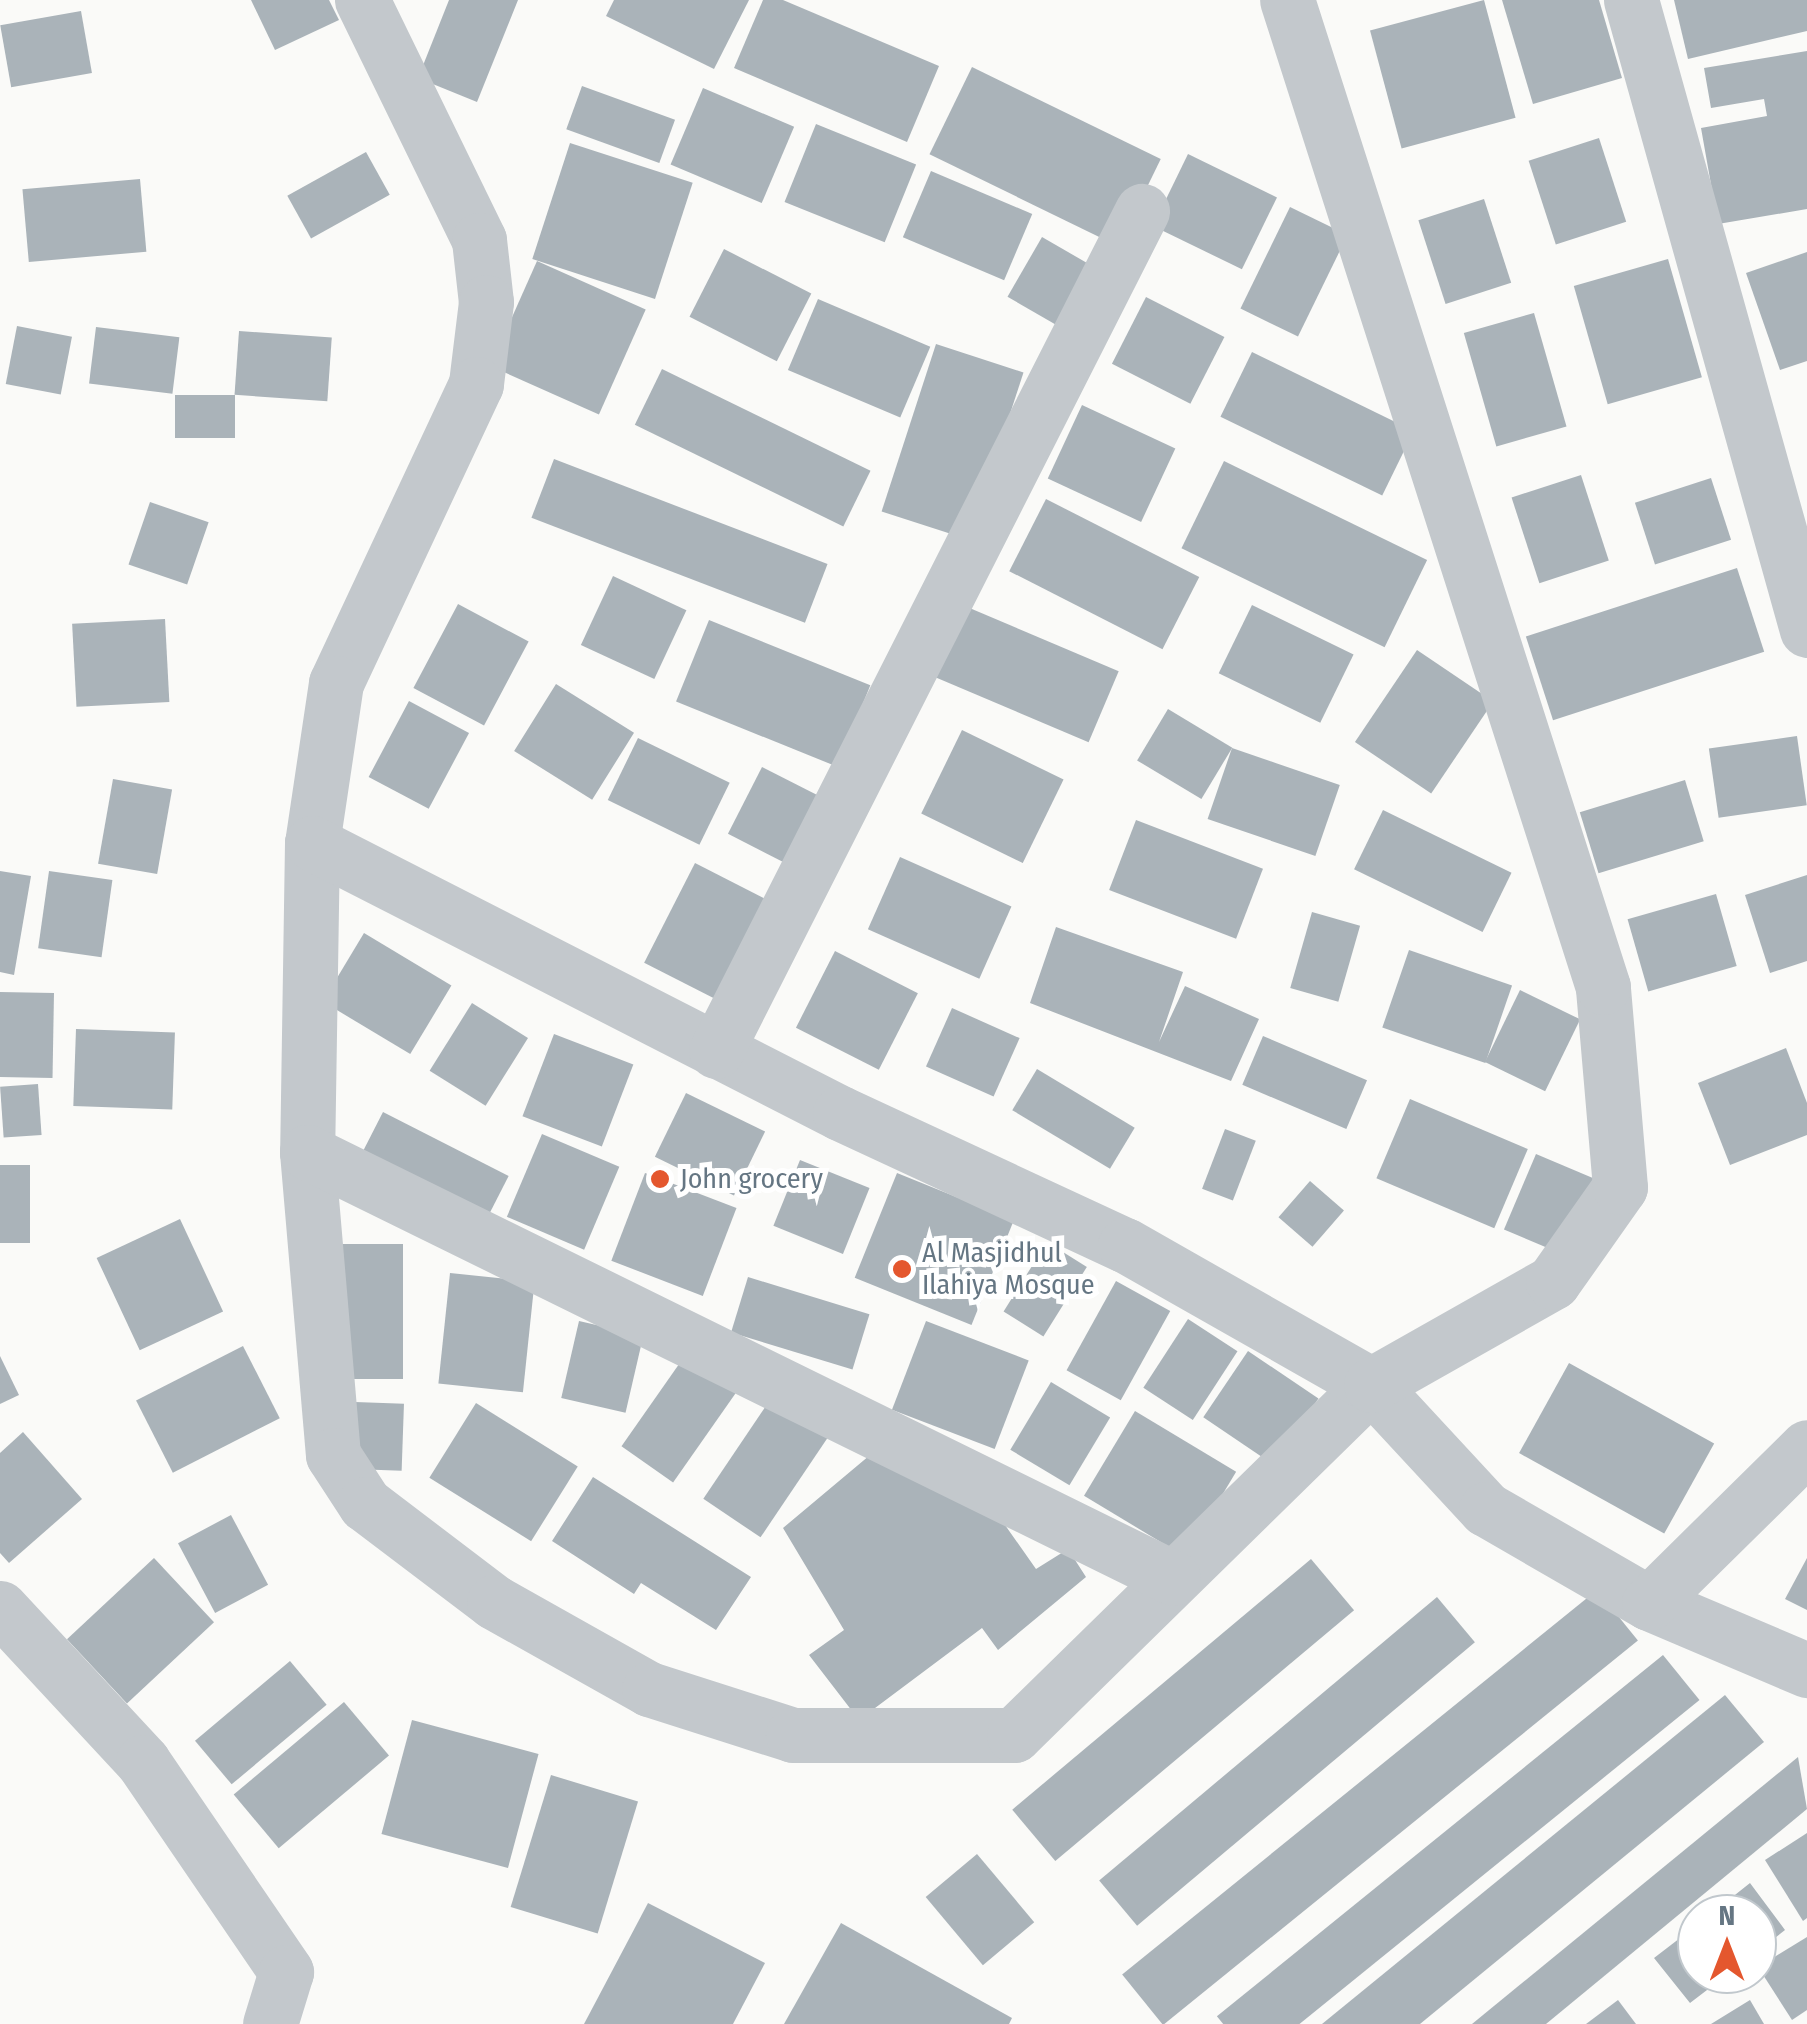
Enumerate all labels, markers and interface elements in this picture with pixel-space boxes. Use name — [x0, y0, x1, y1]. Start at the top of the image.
place label: John grocery — [680, 1162, 823, 1196]
marker: John grocery — [649, 1168, 671, 1190]
place label: Al Masjidhul Ilahiya Mosque — [922, 1236, 1095, 1302]
marker: Al Masjidhul Ilahiya Mosque — [891, 1258, 913, 1280]
north arrow — [1677, 1894, 1777, 1994]
text: N — [1719, 1899, 1735, 1932]

